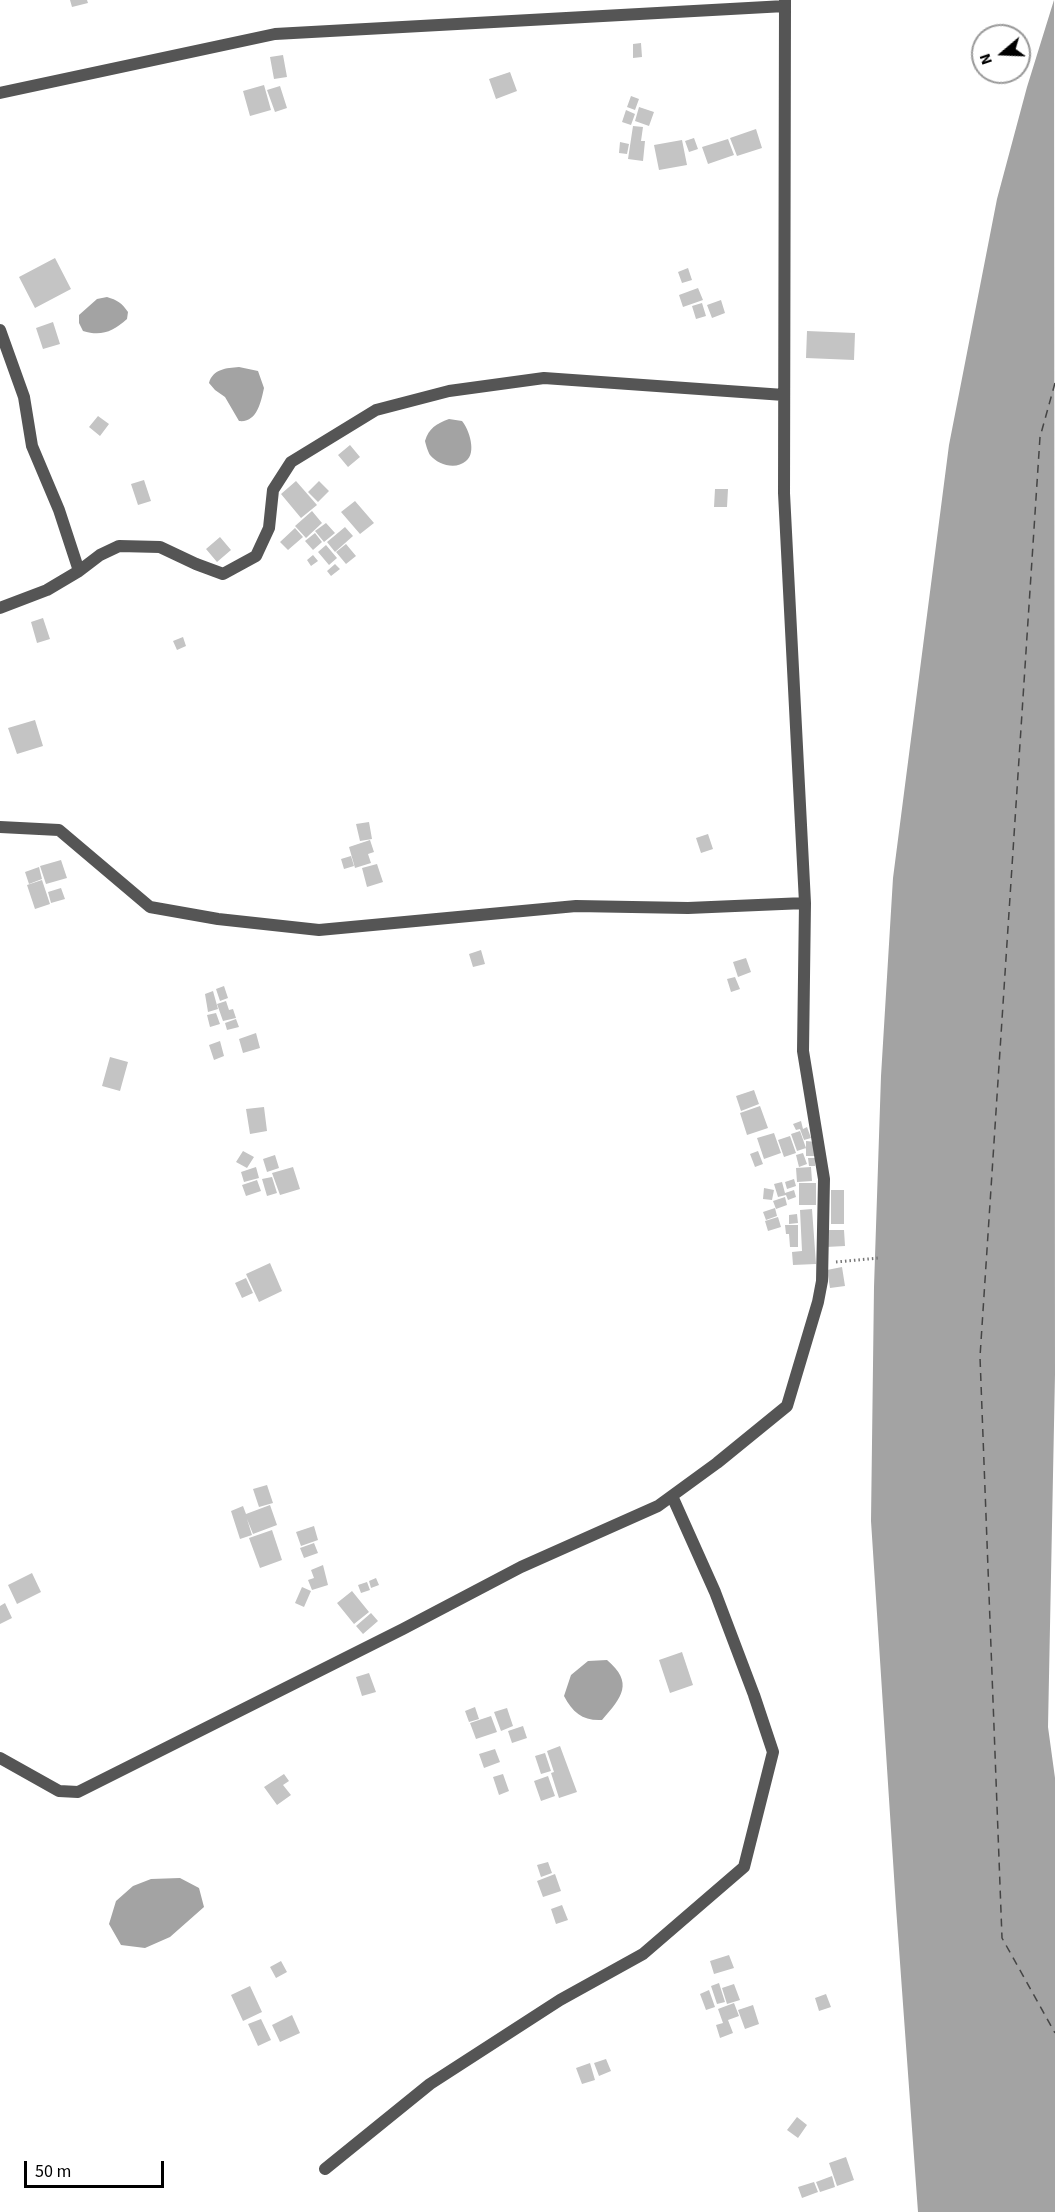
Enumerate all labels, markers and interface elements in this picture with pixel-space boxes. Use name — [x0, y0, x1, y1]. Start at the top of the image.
north arrow — [971, 24, 1031, 84]
text: N — [974, 51, 998, 68]
scale bar — [27, 2149, 166, 2187]
text: 50 m — [35, 2159, 71, 2184]

